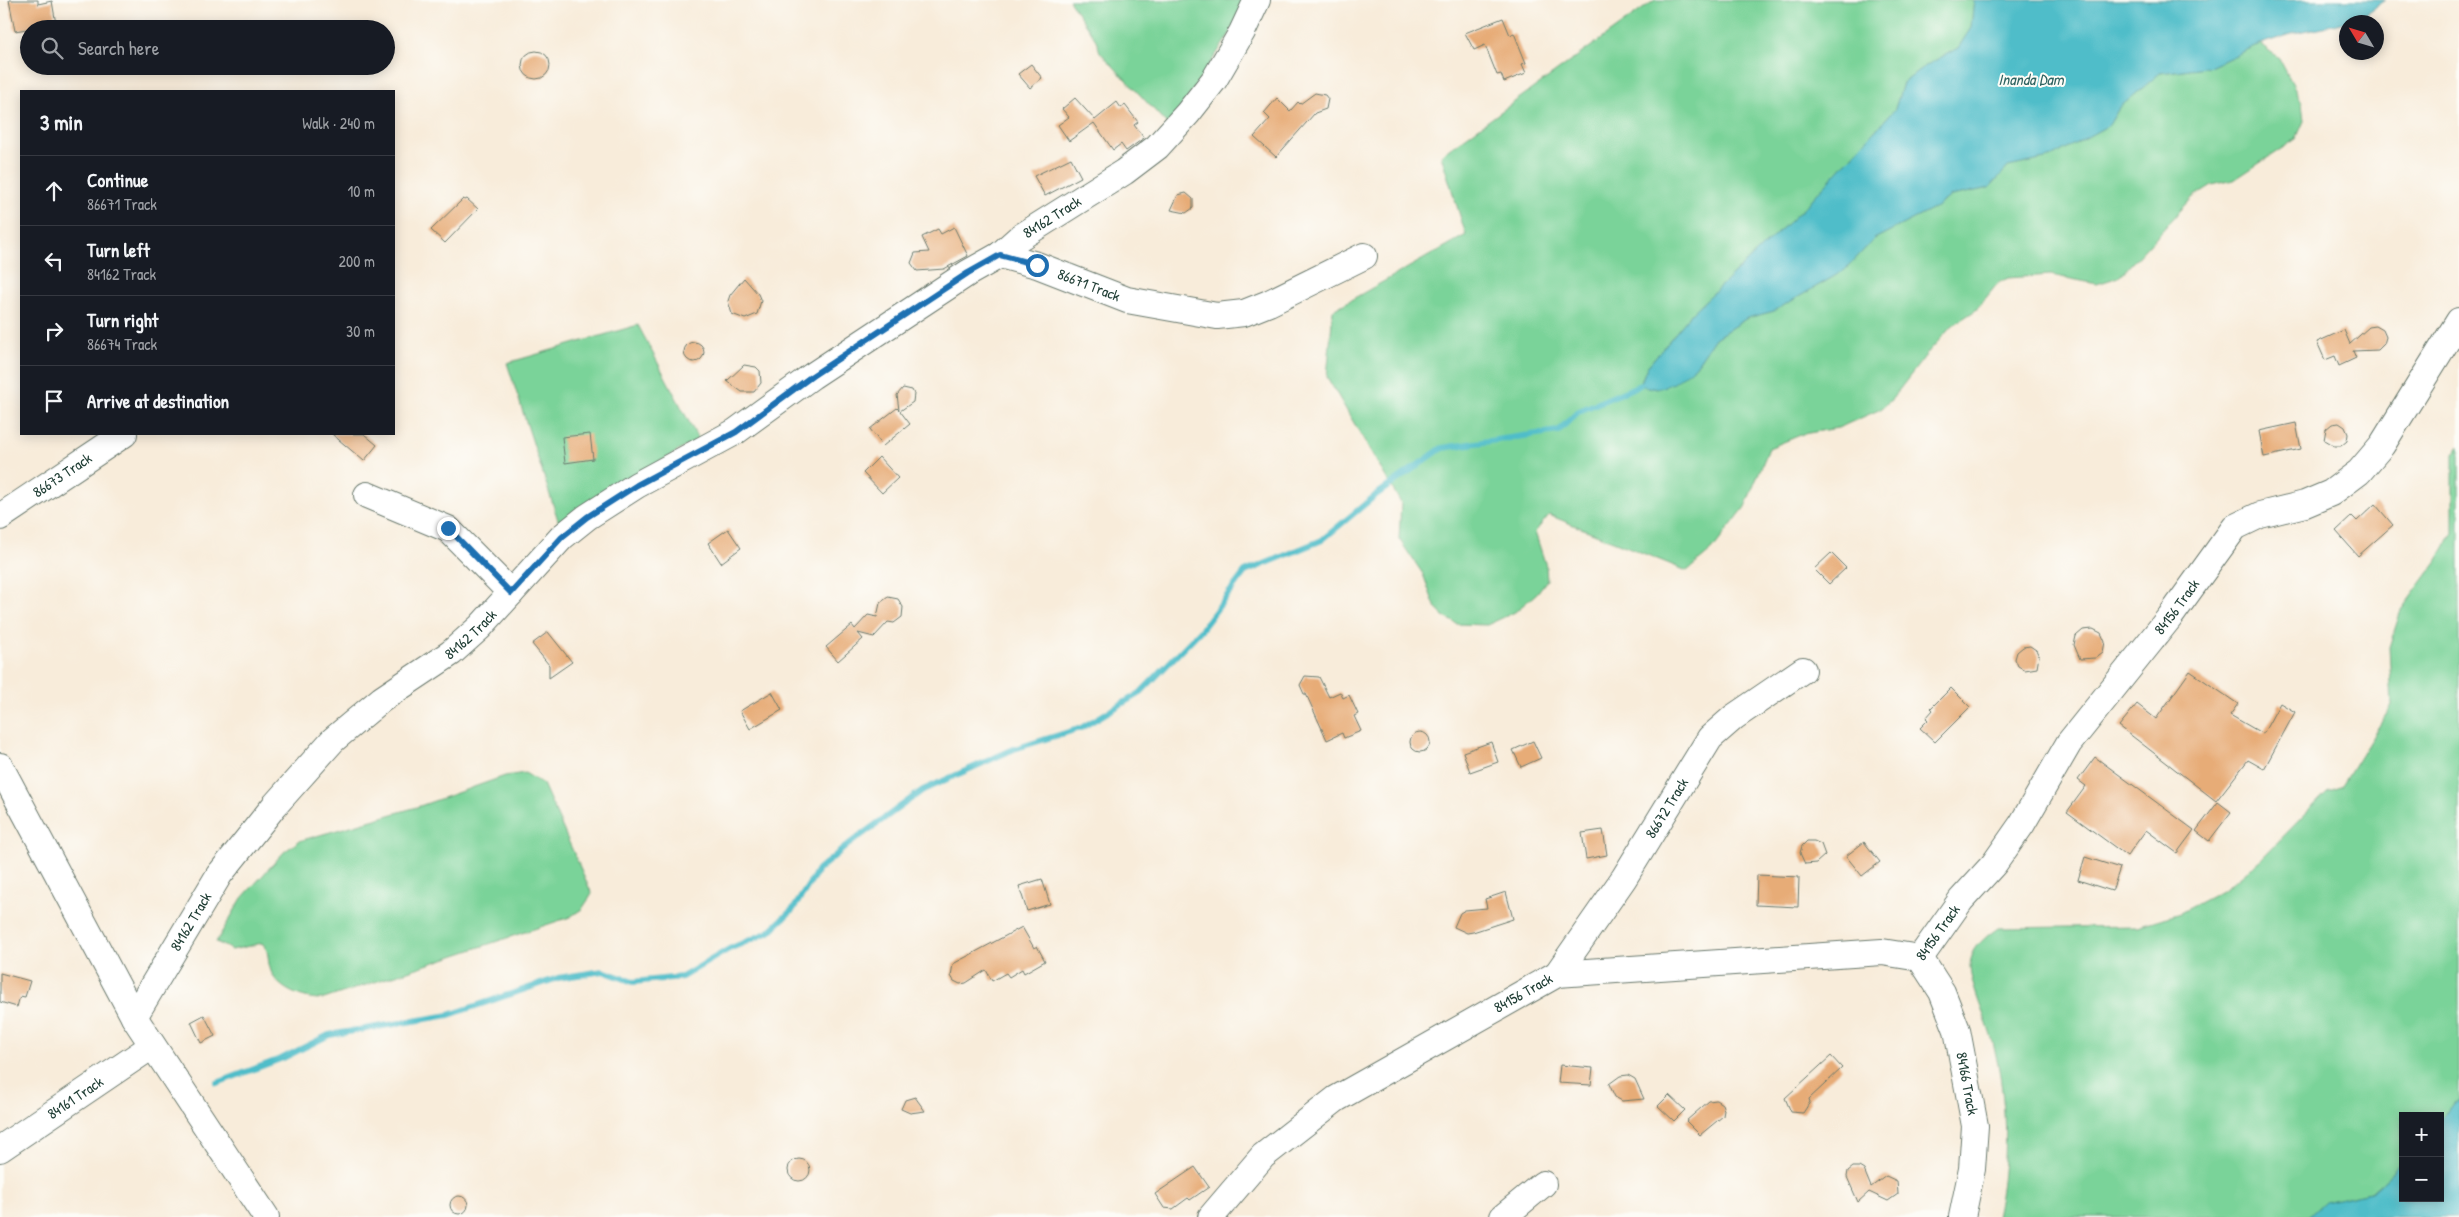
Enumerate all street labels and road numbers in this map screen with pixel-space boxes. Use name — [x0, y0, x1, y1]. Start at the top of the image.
street label: 84162 Track — [1019, 191, 1085, 243]
street label: 86671 Track — [1055, 263, 1123, 306]
street label: 86673 Track — [28, 448, 96, 502]
street label: 84156 Track — [2149, 575, 2204, 639]
street label: 84162 Track — [440, 605, 501, 664]
street label: 86672 Track — [1640, 774, 1693, 842]
street label: 84162 Track — [165, 888, 216, 955]
street label: 84156 Track — [1910, 900, 1965, 965]
street label: 84156 Track — [1490, 968, 1556, 1018]
street label: 84166 Track — [1951, 1050, 1984, 1117]
street label: 84161 Track — [43, 1071, 107, 1124]

